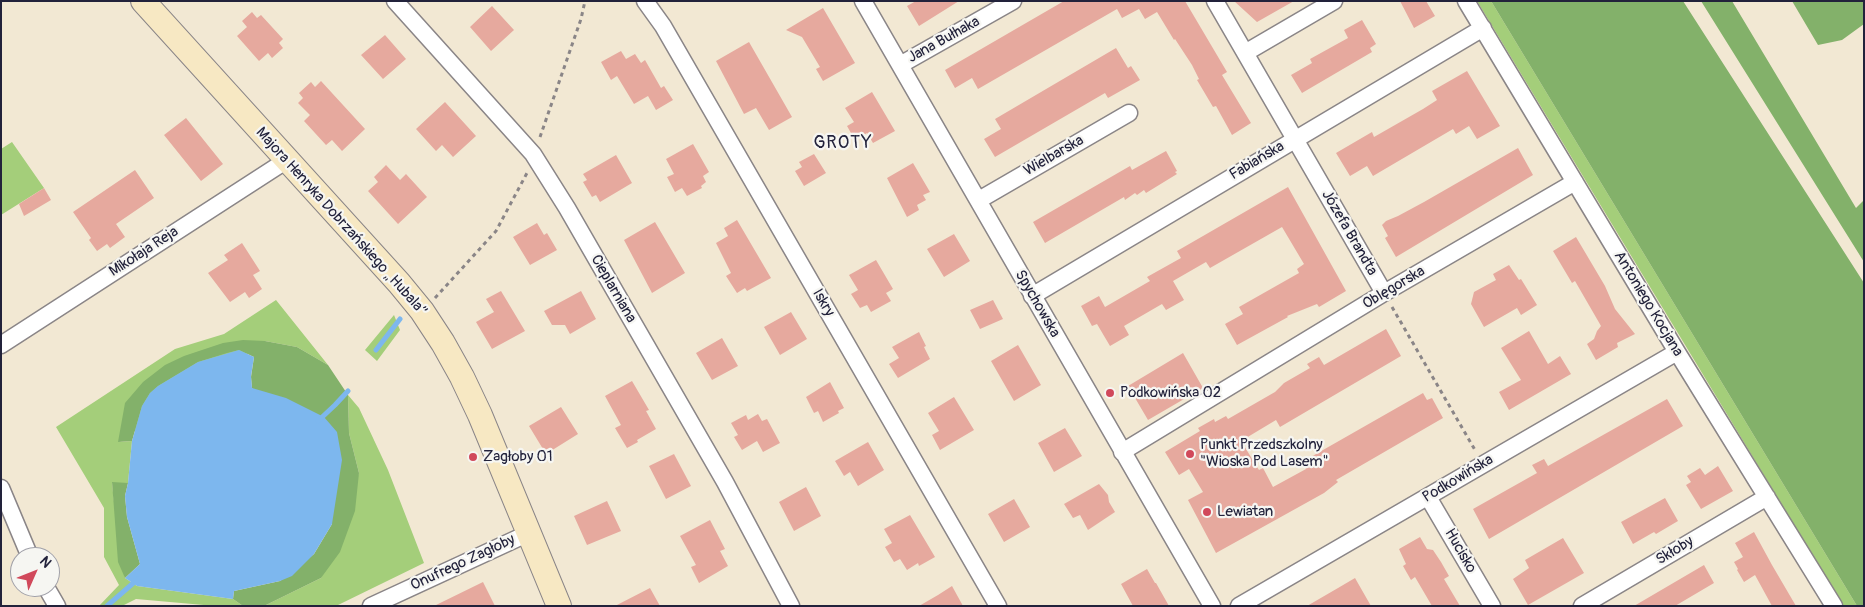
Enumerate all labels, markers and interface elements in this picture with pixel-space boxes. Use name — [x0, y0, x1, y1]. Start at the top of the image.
street label: Jana Bułhaka — [905, 13, 983, 67]
street label: Majora Henryka Dobrzańskiego „Hubala” — [252, 124, 430, 320]
district label: GROTY — [813, 132, 873, 154]
street label: Wielbarska — [1021, 132, 1087, 180]
street label: Fabiańska — [1226, 138, 1288, 184]
street label: Józefa Brandta — [1317, 187, 1381, 279]
street label: Mikołaja Reja — [106, 223, 182, 281]
street label: Antoniego Kocjana — [1609, 248, 1687, 360]
street label: Cieplarniana — [586, 252, 640, 326]
street label: Oblęgorska — [1360, 262, 1428, 314]
street label: Spychowska — [1010, 267, 1064, 341]
street label: Iskry — [808, 286, 838, 320]
place label: Podkowińska 02 — [1120, 384, 1221, 402]
marker: Podkowińska 02 — [1104, 387, 1116, 399]
place label: Punkt Przedszkolny "Wioska Pod Lasem" — [1200, 436, 1329, 471]
place label: Zagłoby 01 — [483, 448, 553, 466]
marker: Punkt Przedszkolny "Wioska Pod Lasem" — [1184, 448, 1196, 460]
marker: Zagłoby 01 — [467, 451, 479, 463]
street label: Podkowińska — [1419, 451, 1497, 507]
place label: Lewiatan — [1217, 503, 1273, 521]
marker: Lewiatan — [1201, 506, 1213, 518]
street label: Hucisko — [1440, 526, 1480, 576]
street label: Onufrego Zagłoby — [408, 531, 518, 595]
street label: Skłoby — [1653, 533, 1697, 569]
north arrow — [10, 547, 60, 597]
text: N — [36, 553, 55, 571]

